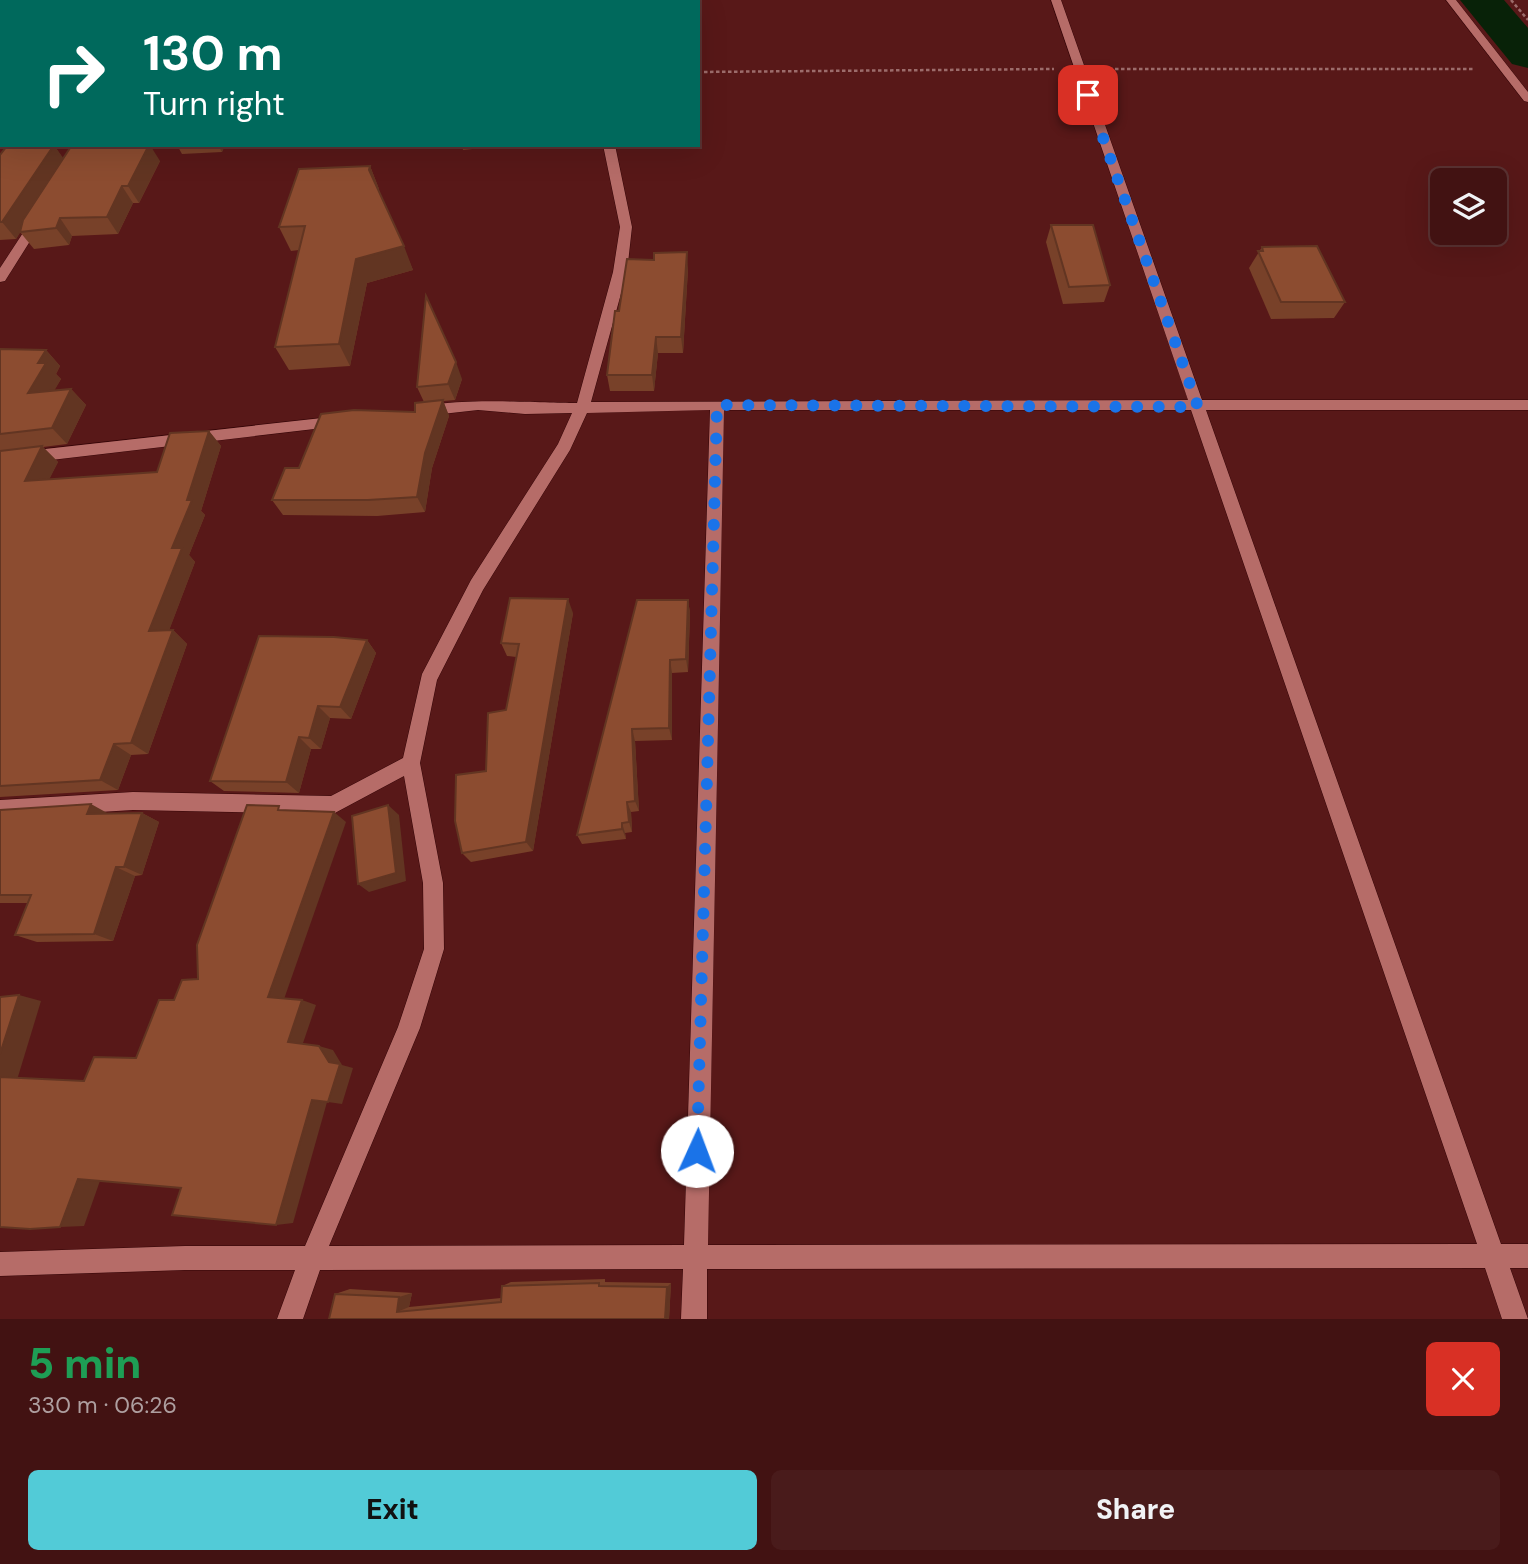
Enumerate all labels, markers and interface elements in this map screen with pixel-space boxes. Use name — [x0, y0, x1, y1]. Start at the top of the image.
text: 130 m — [143, 21, 283, 85]
icon: right — [28, 28, 119, 119]
pin — [1058, 65, 1118, 125]
icon: arrive — [1069, 76, 1107, 114]
text: Turn right — [143, 83, 285, 125]
map controls — [1430, 168, 1507, 245]
button: layers — [1430, 168, 1507, 245]
position arrow — [660, 1114, 734, 1188]
text: 5 min — [28, 1336, 141, 1391]
button: close — [1426, 1342, 1500, 1416]
text: 330 m · 06:26 — [28, 1390, 177, 1420]
button: Exit — [28, 1470, 757, 1550]
button: Share — [771, 1470, 1500, 1550]

